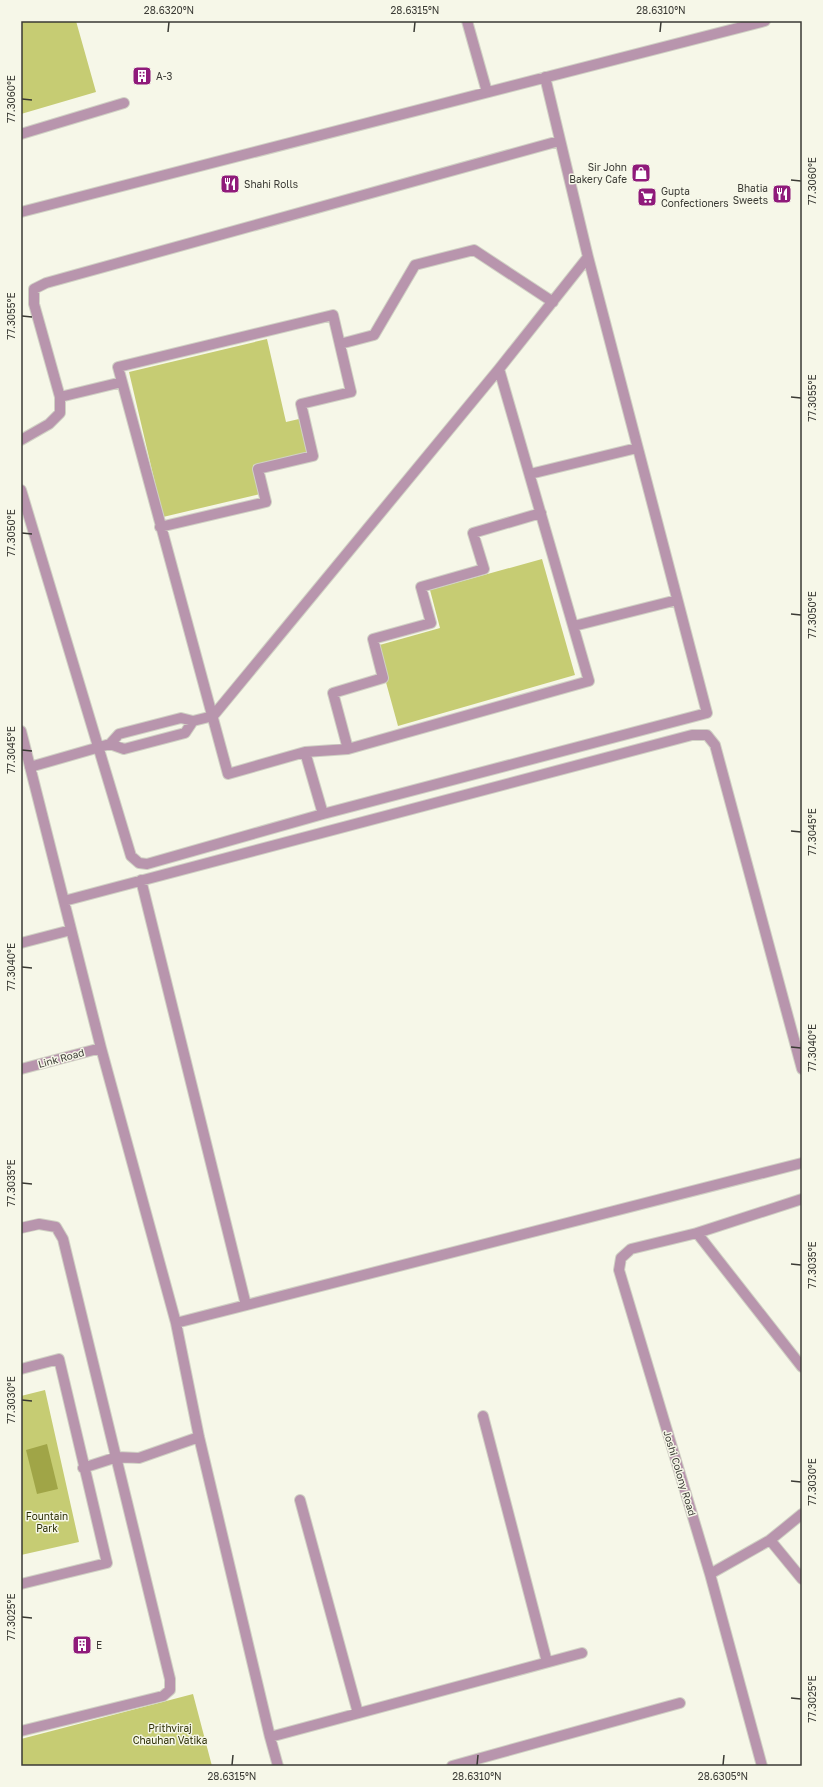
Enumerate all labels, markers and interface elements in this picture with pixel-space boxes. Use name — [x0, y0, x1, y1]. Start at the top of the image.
text: 28.6320°N — [144, 4, 194, 16]
text: 28.6315°N — [391, 4, 439, 16]
text: 28.6310°N — [636, 4, 686, 16]
building icon: A-3 — [131, 65, 153, 87]
place label: A-3 — [156, 70, 173, 82]
text: 77.3060°E — [5, 75, 17, 123]
text: 77.3060°E — [806, 157, 818, 205]
place label: Sir John Bakery Cafe — [569, 161, 627, 185]
shop icon: Sir John Bakery Cafe — [630, 162, 652, 184]
restaurant icon: Shahi Rolls — [219, 173, 241, 195]
place label: Shahi Rolls — [244, 178, 298, 190]
place label: Bhatia Sweets — [733, 182, 768, 206]
restaurant icon: Bhatia Sweets — [771, 183, 793, 205]
place label: Gupta Confectioners — [661, 185, 729, 209]
supermarket icon: Gupta Confectioners — [636, 186, 658, 208]
text: 77.3055°E — [5, 292, 17, 340]
text: 77.3055°E — [806, 374, 818, 422]
text: 77.3050°E — [5, 509, 17, 557]
text: 77.3050°E — [806, 591, 818, 639]
text: 77.3045°E — [5, 726, 17, 774]
text: 77.3045°E — [806, 808, 818, 856]
text: 77.3040°E — [5, 943, 17, 991]
text: 77.3040°E — [806, 1024, 818, 1072]
street label: Link Road — [37, 1046, 85, 1070]
text: 77.3035°E — [5, 1159, 17, 1207]
text: 77.3035°E — [806, 1241, 818, 1289]
text: 77.3030°E — [5, 1376, 17, 1424]
street label: Joshi Colony Road — [661, 1429, 699, 1517]
text: 77.3030°E — [806, 1458, 818, 1506]
park label: Fountain Park — [26, 1510, 68, 1534]
text: 77.3025°E — [5, 1593, 17, 1641]
building icon: E — [71, 1634, 93, 1656]
place label: E — [96, 1639, 102, 1651]
text: 77.3025°E — [806, 1675, 818, 1723]
park label: Prithviraj Chauhan Vatika — [133, 1722, 207, 1746]
text: 28.6315°N — [208, 1770, 256, 1782]
text: 28.6310°N — [452, 1770, 502, 1782]
text: 28.6305°N — [698, 1770, 748, 1782]

